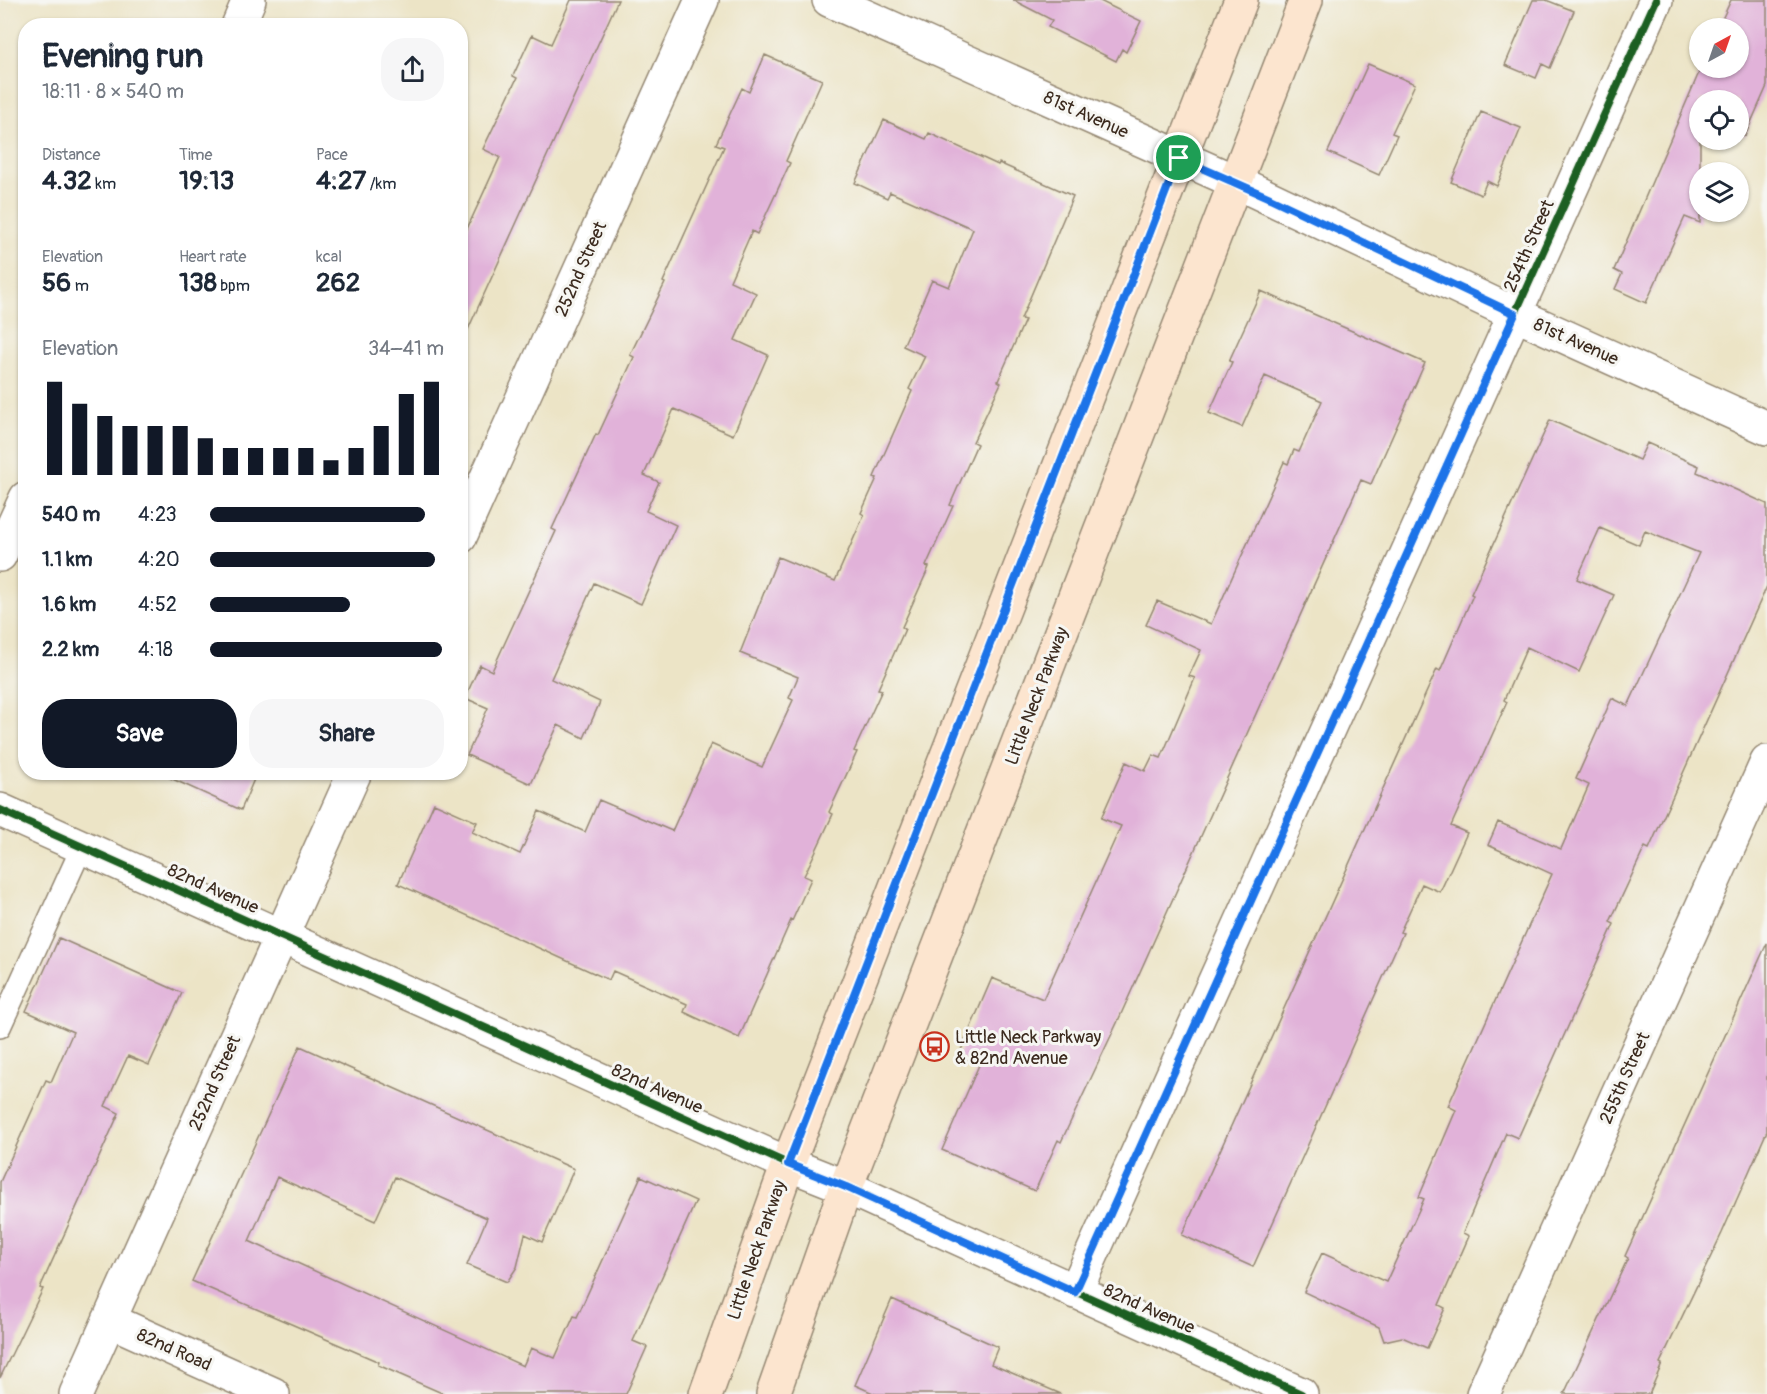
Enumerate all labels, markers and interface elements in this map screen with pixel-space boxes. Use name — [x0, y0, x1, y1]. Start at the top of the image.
north arrow — [1689, 18, 1749, 78]
map controls — [1689, 18, 1749, 222]
text: Evening run — [42, 36, 203, 77]
button: share — [381, 38, 444, 101]
text: 18:11 · 8 × 540 m — [42, 79, 184, 104]
street label: 81st Avenue — [1040, 86, 1132, 144]
button: locate — [1689, 90, 1749, 150]
pin — [1153, 132, 1204, 183]
icon: arrive — [1162, 141, 1195, 174]
text: Distance — [42, 145, 101, 165]
text: Time — [179, 145, 212, 165]
text: Pace — [316, 145, 348, 165]
button: layers — [1689, 162, 1749, 222]
text: 4.32 — [42, 165, 92, 197]
text: 19:13 — [179, 165, 234, 197]
text: 4:27 — [316, 165, 366, 197]
text: km — [92, 174, 116, 194]
text: /km — [366, 174, 396, 194]
street label: 254th Street — [1498, 196, 1560, 296]
street label: 252nd Street — [550, 217, 612, 320]
text: Elevation — [42, 247, 103, 267]
text: Heart rate — [179, 247, 246, 267]
text: kcal — [316, 247, 342, 267]
text: 56 — [42, 267, 71, 299]
text: 138 — [179, 267, 217, 299]
text: 262 — [316, 267, 360, 299]
text: m — [71, 276, 89, 296]
text: bpm — [217, 276, 250, 296]
street label: 81st Avenue — [1530, 313, 1622, 371]
text: Elevation — [42, 336, 118, 361]
text: 34–41 m — [368, 336, 444, 361]
text: 540 m — [42, 502, 100, 527]
text: 4:23 — [138, 502, 177, 527]
text: 1.1 km — [42, 547, 92, 572]
text: 4:20 — [138, 547, 180, 572]
text: 1.6 km — [42, 592, 96, 617]
text: 4:52 — [138, 592, 177, 617]
street label: Little Neck Parkway — [1000, 623, 1074, 768]
text: 2.2 km — [42, 637, 99, 662]
text: 4:18 — [138, 637, 173, 662]
button: Save — [42, 699, 237, 768]
button: Share — [249, 699, 444, 768]
street label: 82nd Avenue — [164, 859, 262, 919]
place label: Little Neck Parkway & 82nd Avenue — [955, 1026, 1102, 1070]
street label: 255th Street — [1595, 1028, 1656, 1127]
street label: 252nd Street — [184, 1031, 246, 1134]
bus stop icon: Little Neck Parkway & 82nd Avenue — [918, 1031, 950, 1063]
street label: 82nd Avenue — [608, 1059, 706, 1119]
street label: Little Neck Parkway — [722, 1177, 792, 1323]
street label: 82nd Avenue — [1100, 1279, 1198, 1339]
street label: 82nd Road — [133, 1323, 215, 1377]

